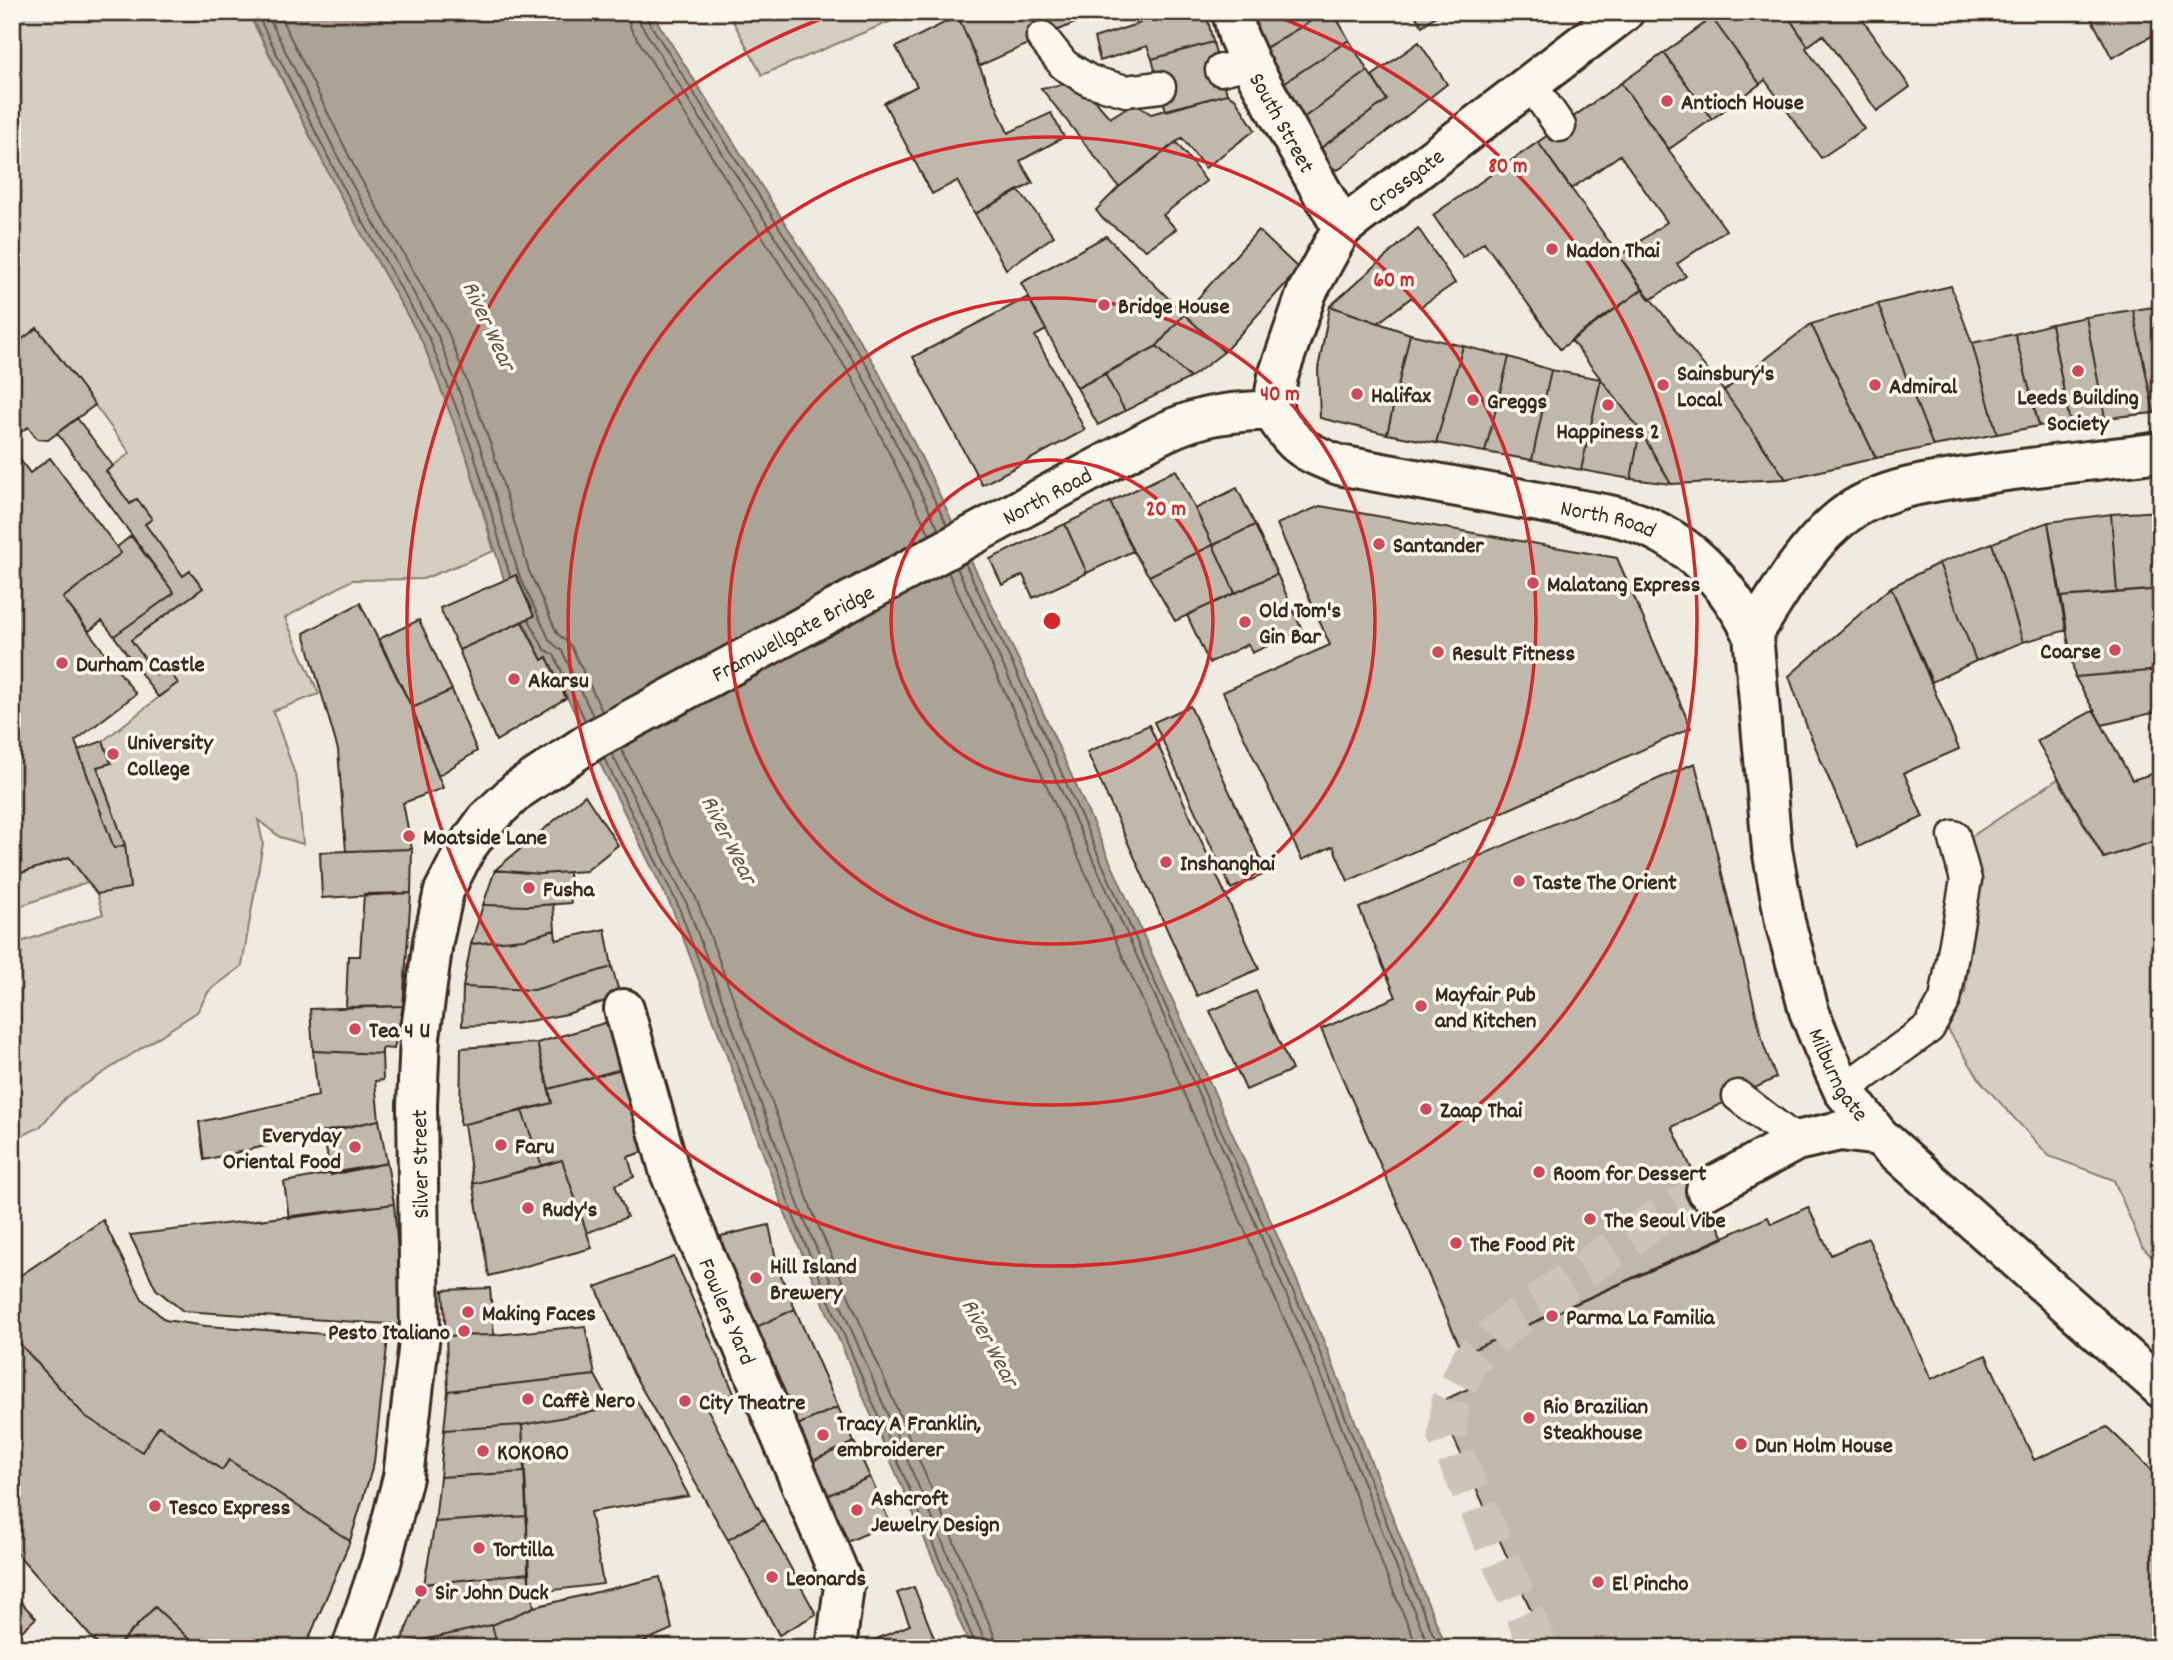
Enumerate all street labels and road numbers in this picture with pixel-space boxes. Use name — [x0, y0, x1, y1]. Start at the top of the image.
street label: South Street — [1239, 68, 1321, 180]
street label: Crossgate — [1362, 142, 1453, 223]
street label: North Road — [998, 461, 1099, 536]
street label: North Road — [1557, 493, 1661, 549]
street label: Framwellgate Bridge — [707, 578, 881, 693]
street label: Milburngate — [1798, 1024, 1875, 1130]
street label: Silver Street — [405, 1109, 440, 1219]
street label: Fowlers Yard — [688, 1254, 762, 1371]

